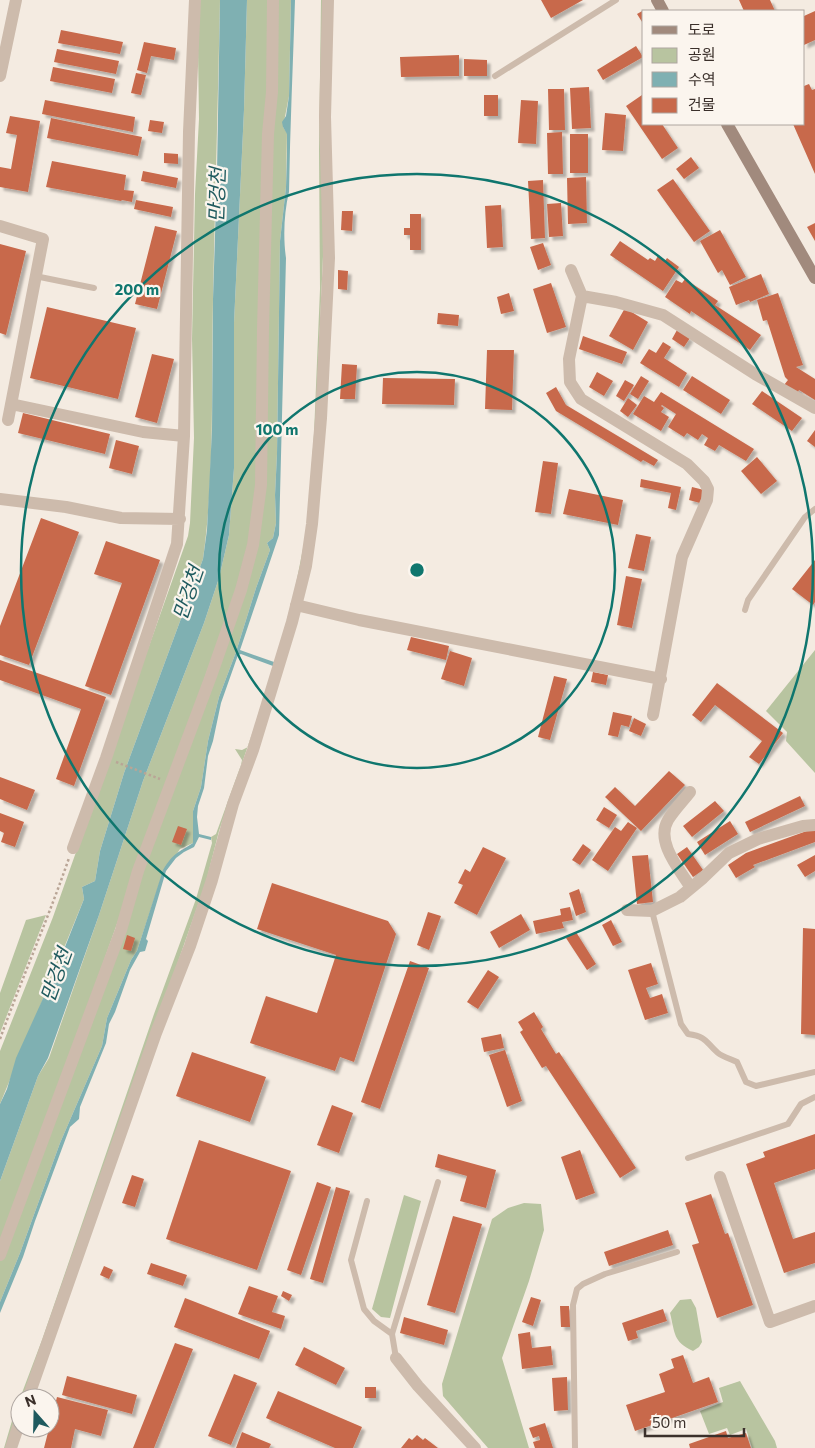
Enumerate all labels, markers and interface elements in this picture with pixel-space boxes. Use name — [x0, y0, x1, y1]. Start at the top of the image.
legend — [642, 10, 805, 125]
text: 도로 — [688, 20, 716, 38]
text: 공원 — [688, 45, 716, 63]
text: 수역 — [688, 70, 716, 88]
text: 건물 — [688, 95, 716, 113]
water label: 만겅천 — [203, 164, 229, 223]
text: 200 m — [115, 280, 159, 298]
text: 100 m — [256, 420, 298, 438]
water label: 만겅천 — [167, 560, 208, 623]
centre of rings — [408, 561, 426, 579]
water label: 만겅천 — [34, 942, 77, 1005]
north arrow — [10, 1388, 60, 1438]
text: N — [23, 1391, 38, 1410]
scale bar — [645, 1406, 744, 1438]
text: 50 m — [652, 1413, 686, 1431]

